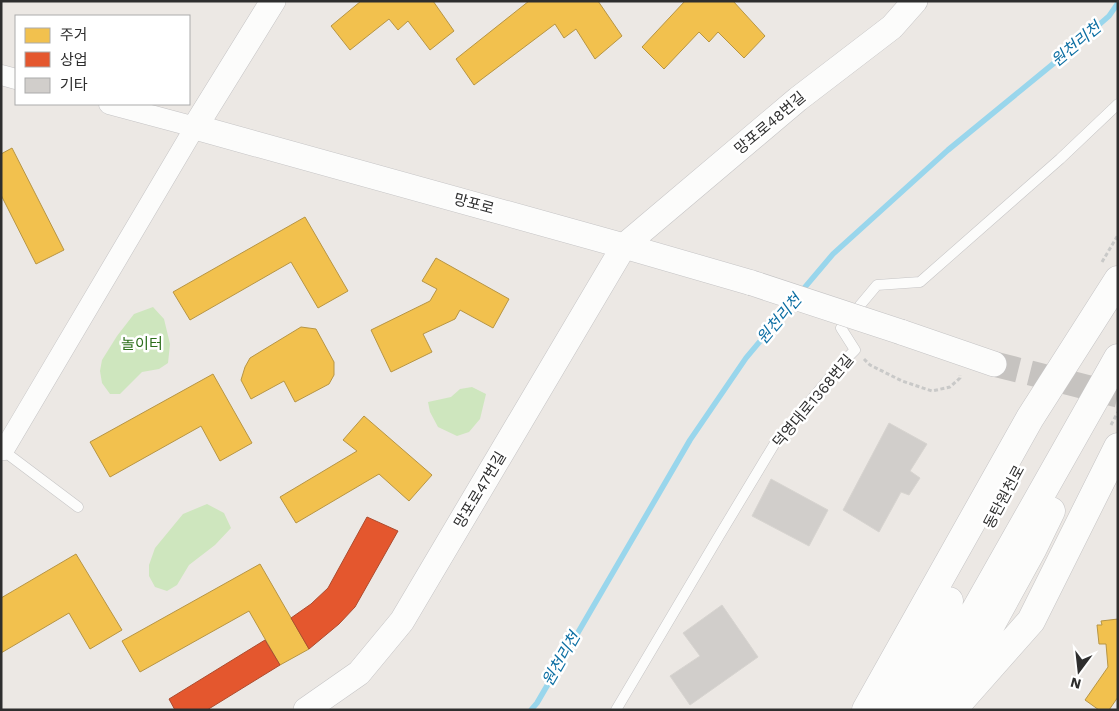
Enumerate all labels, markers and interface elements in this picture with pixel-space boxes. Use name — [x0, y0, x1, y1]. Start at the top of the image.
legend — [15, 15, 190, 105]
water label: 원천리천 — [1047, 16, 1106, 70]
text: 주거 — [60, 26, 88, 44]
text: 상업 — [60, 51, 88, 69]
text: 기타 — [60, 76, 88, 94]
street label: 망포로48번길 — [731, 88, 809, 158]
street label: 망포로 — [452, 190, 496, 218]
water label: 원천리천 — [753, 289, 807, 348]
park label: 놀이터 — [121, 335, 163, 353]
street label: 덕영대로1368번길 — [769, 351, 857, 451]
street label: 망포로47번길 — [450, 449, 510, 531]
street label: 동탄원천로 — [980, 462, 1028, 532]
water label: 원천리천 — [538, 627, 585, 689]
north arrow — [1054, 646, 1104, 696]
text: N — [1069, 674, 1083, 693]

